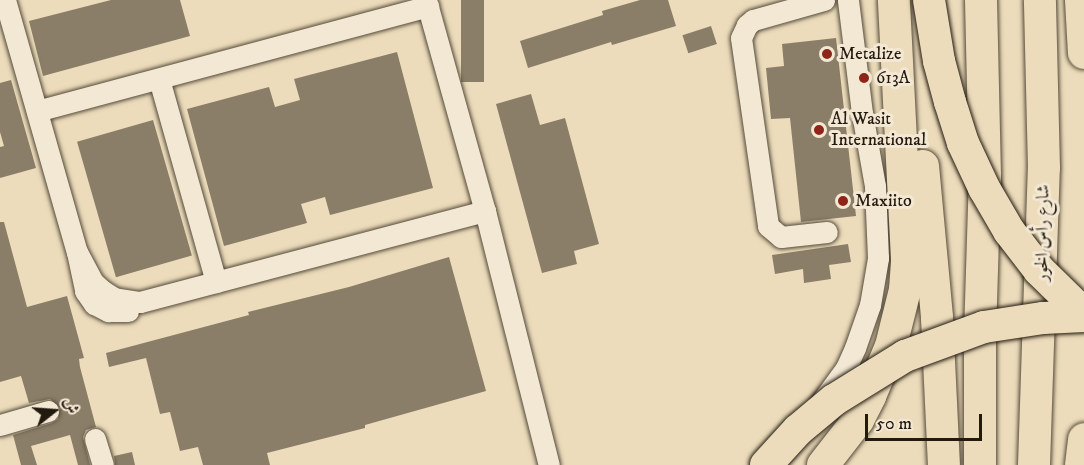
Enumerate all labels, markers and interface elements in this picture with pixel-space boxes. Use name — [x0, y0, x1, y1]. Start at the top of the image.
place label: Metalize — [839, 43, 901, 65]
marker: Metalize — [820, 47, 834, 61]
place label: 613A — [876, 67, 910, 89]
marker: 613A — [857, 71, 871, 85]
place label: Al Wasit International — [831, 109, 926, 152]
marker: Al Wasit International — [812, 123, 826, 137]
street label: شارع رأس الخور — [1031, 184, 1055, 282]
place label: Maxiito — [855, 190, 912, 212]
marker: Maxiito — [836, 194, 850, 208]
north arrow — [24, 381, 84, 441]
text: ش — [59, 395, 83, 416]
scale bar — [868, 402, 985, 440]
text: 50 m — [876, 413, 912, 435]

